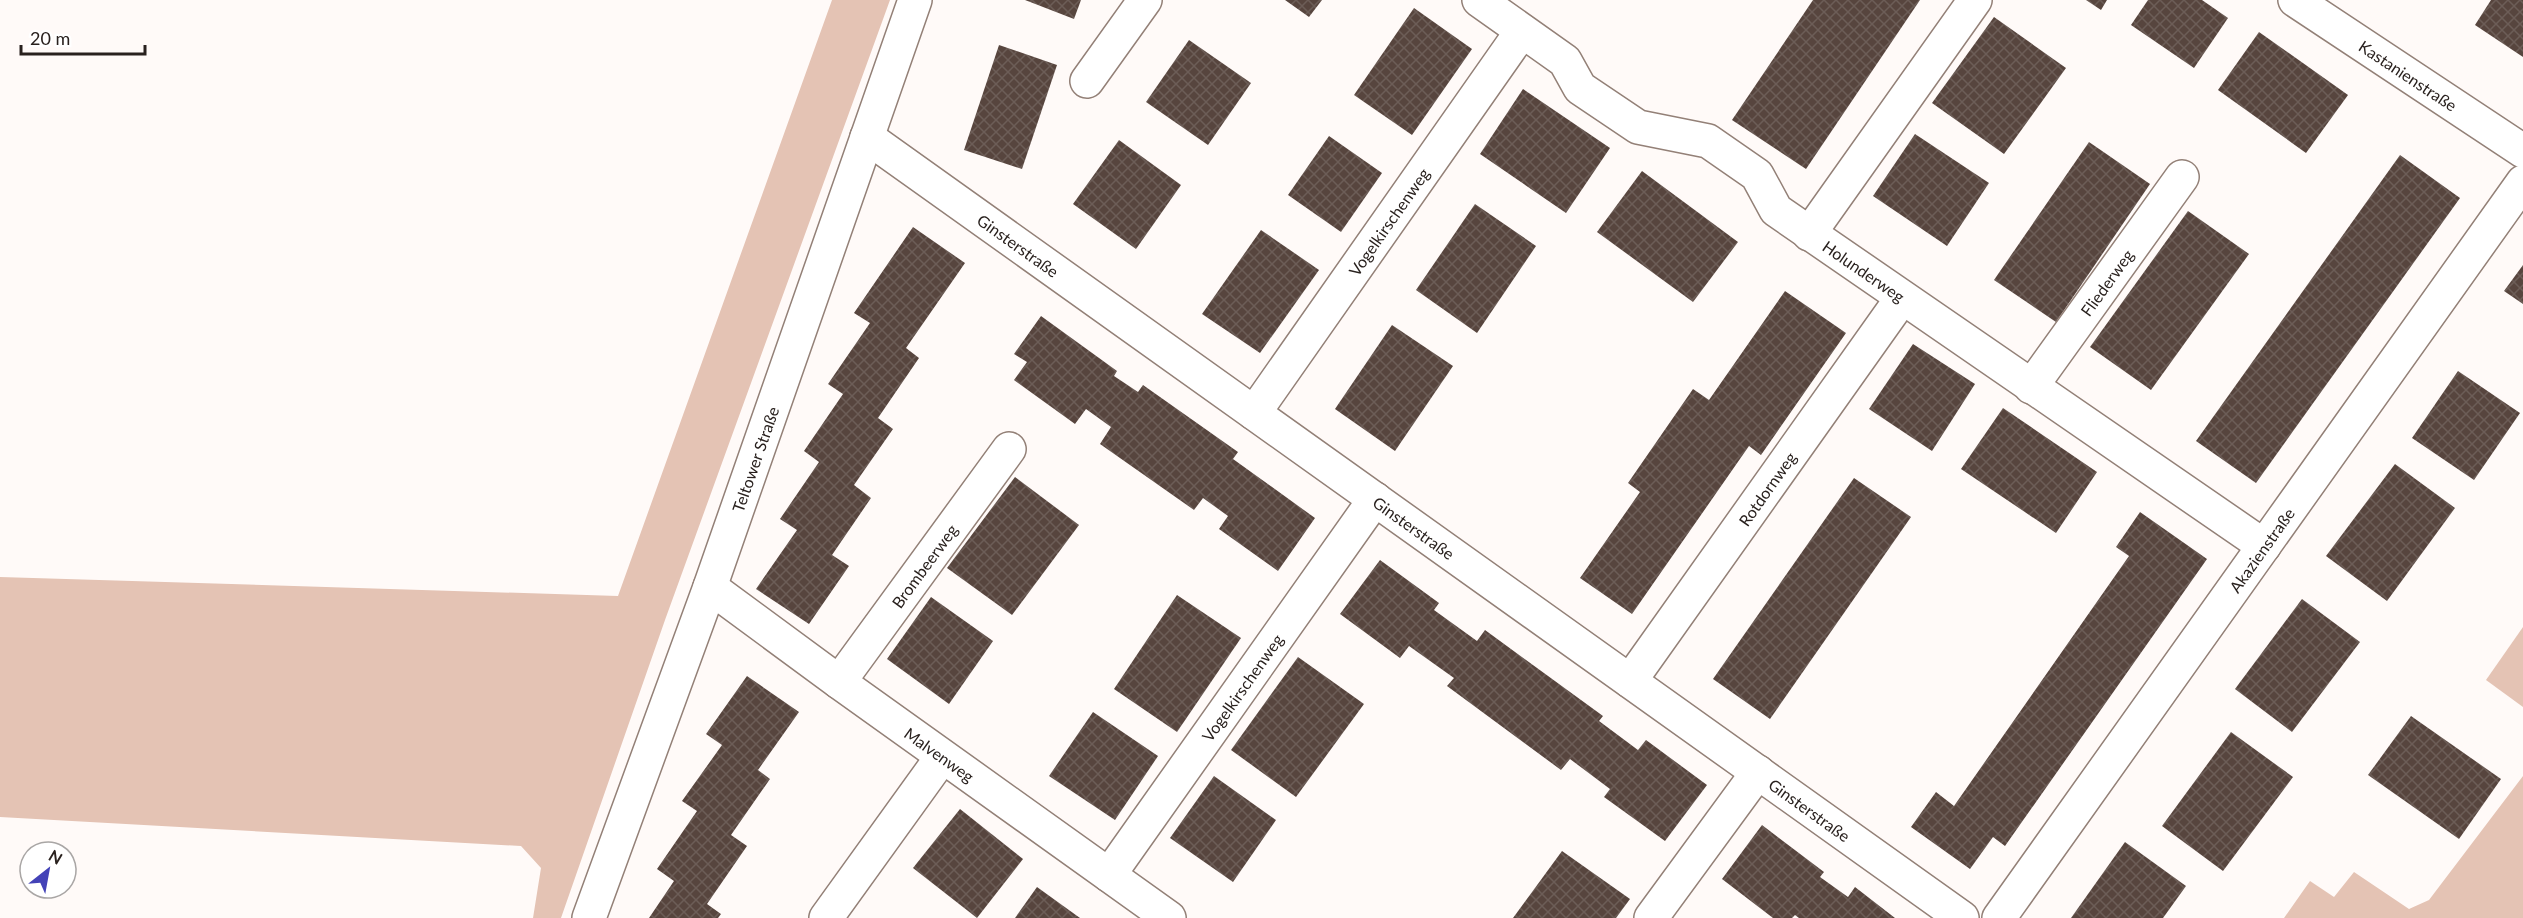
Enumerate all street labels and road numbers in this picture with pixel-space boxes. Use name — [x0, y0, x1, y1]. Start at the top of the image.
street label: Kastanienstraße — [2356, 36, 2461, 114]
street label: Vogelkirschenweg — [1344, 164, 1433, 279]
street label: Ginsterstraße — [974, 210, 1063, 280]
street label: Holunderweg — [1819, 236, 1909, 305]
street label: Fliederweg — [2076, 245, 2137, 319]
street label: Teltower Straße — [728, 404, 782, 514]
street label: Rotdornweg — [1734, 448, 1799, 529]
street label: Ginsterstraße — [1370, 492, 1458, 563]
street label: Akazienstraße — [2225, 504, 2298, 596]
street label: Brombeerweg — [887, 520, 961, 611]
street label: Vogelkirschenweg — [1197, 630, 1286, 745]
street label: Malvenweg — [901, 723, 978, 785]
street label: Ginsterstraße — [1765, 774, 1854, 845]

